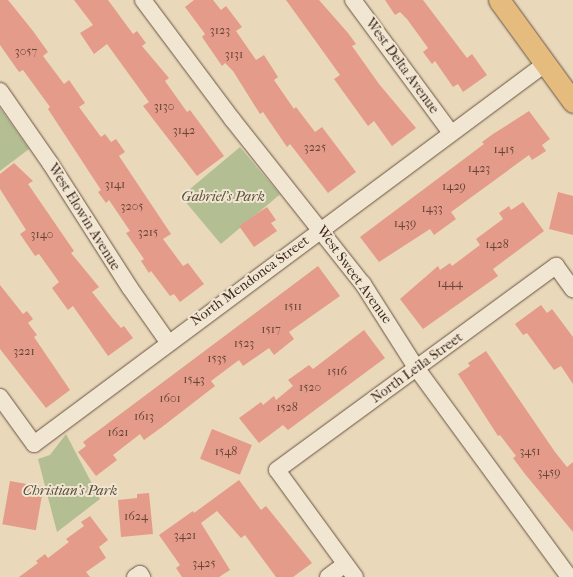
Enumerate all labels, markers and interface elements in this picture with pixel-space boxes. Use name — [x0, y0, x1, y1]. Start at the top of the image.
street label: West Delta Avenue — [362, 15, 442, 117]
house number: 3123 — [210, 24, 230, 38]
house number: 3057 — [15, 45, 37, 59]
house number: 3131 — [225, 48, 243, 62]
house number: 3130 — [154, 100, 174, 114]
house number: 3142 — [173, 124, 195, 138]
house number: 3225 — [304, 141, 326, 155]
house number: 1415 — [494, 143, 514, 157]
street label: West Elowin Avenue — [44, 160, 124, 274]
house number: 1423 — [468, 162, 490, 176]
house number: 3141 — [105, 178, 125, 192]
house number: 1429 — [442, 180, 466, 194]
park label: Gabriel's Park — [181, 189, 265, 205]
house number: 3205 — [121, 200, 143, 214]
house number: 1433 — [421, 202, 443, 216]
house number: 1439 — [394, 217, 416, 231]
street label: West Sweet Avenue — [313, 223, 395, 327]
house number: 3215 — [138, 226, 158, 240]
house number: 3140 — [31, 228, 53, 242]
street label: North Mendonca Street — [188, 232, 312, 330]
house number: 1428 — [485, 238, 509, 252]
house number: 1444 — [437, 277, 463, 291]
house number: 1511 — [284, 300, 302, 314]
house number: 1517 — [261, 323, 281, 337]
street label: North Leila Street — [368, 329, 466, 407]
house number: 1523 — [234, 337, 254, 351]
house number: 3221 — [13, 345, 35, 359]
house number: 1535 — [207, 352, 227, 366]
house number: 1516 — [327, 365, 347, 379]
house number: 1543 — [183, 373, 205, 387]
house number: 1520 — [299, 381, 321, 395]
house number: 1601 — [159, 392, 181, 406]
house number: 1528 — [276, 401, 298, 415]
house number: 1613 — [134, 410, 154, 424]
house number: 1621 — [107, 426, 129, 440]
house number: 1548 — [215, 445, 237, 459]
house number: 3451 — [519, 445, 541, 459]
house number: 3459 — [537, 466, 561, 480]
park label: Christian's Park — [23, 483, 117, 499]
house number: 1624 — [124, 510, 148, 524]
house number: 3421 — [174, 529, 196, 543]
house number: 3425 — [192, 557, 216, 571]

